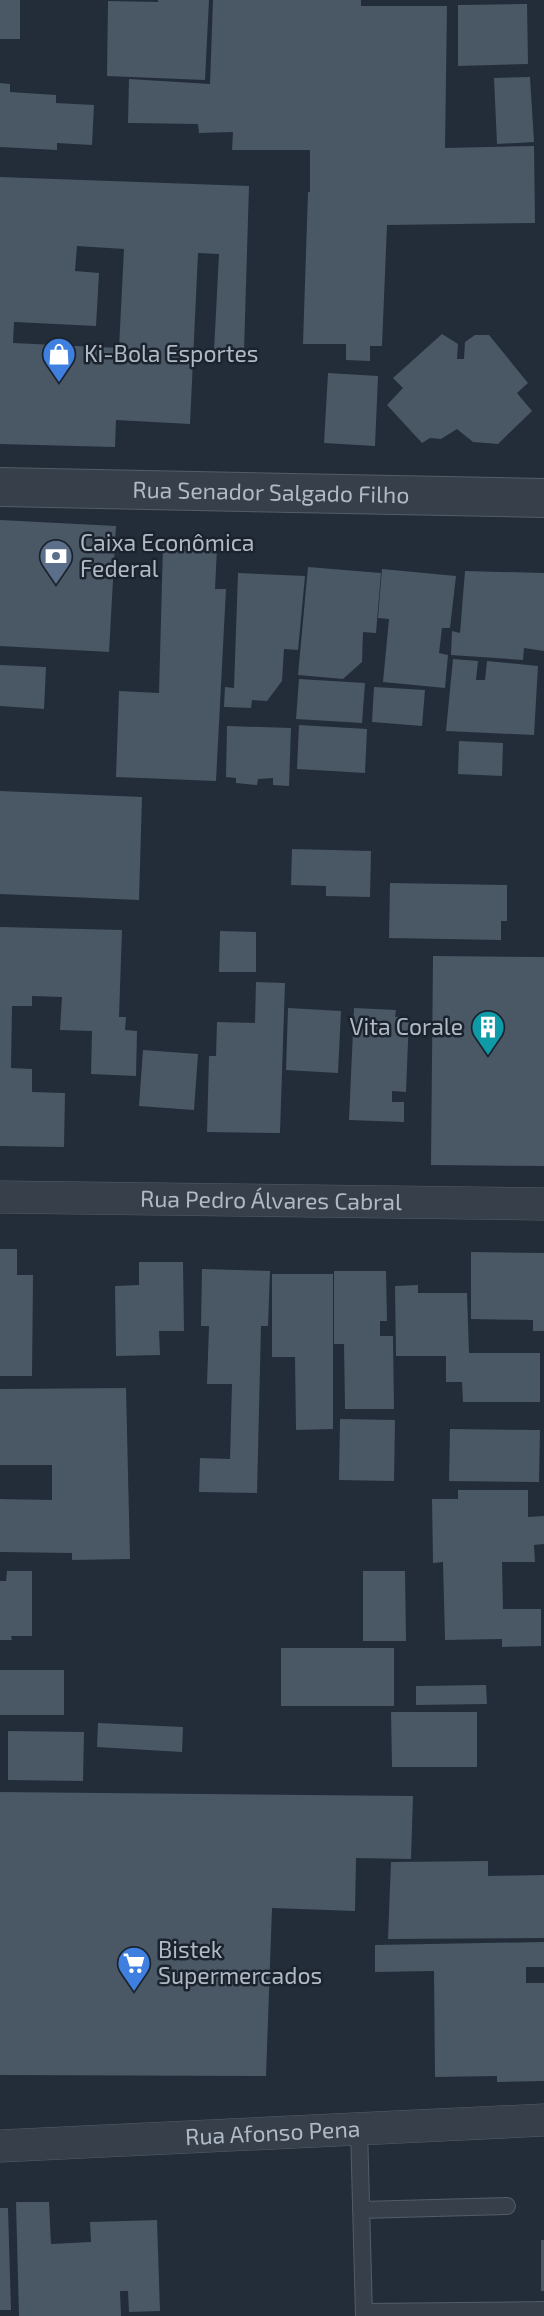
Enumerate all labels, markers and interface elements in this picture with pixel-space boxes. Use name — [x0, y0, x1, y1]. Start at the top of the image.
shop icon: Ki-Bola Esportes — [40, 335, 78, 384]
place label: Ki-Bola Esportes — [84, 339, 259, 367]
street label: Rua Senador Salgado Filho — [132, 475, 410, 508]
place label: Caixa Econômica Federal — [80, 528, 255, 582]
bank icon: Caixa Econômica Federal — [37, 537, 75, 586]
building icon: Vita Corale — [469, 1008, 507, 1057]
place label: Vita Corale — [350, 1012, 463, 1040]
street label: Rua Pedro Álvares Cabral — [140, 1184, 402, 1215]
place label: Bistek Supermercados — [158, 1935, 322, 1989]
supermarket icon: Bistek Supermercados — [115, 1944, 153, 1993]
street label: Rua Afonso Pena — [184, 2114, 361, 2150]

